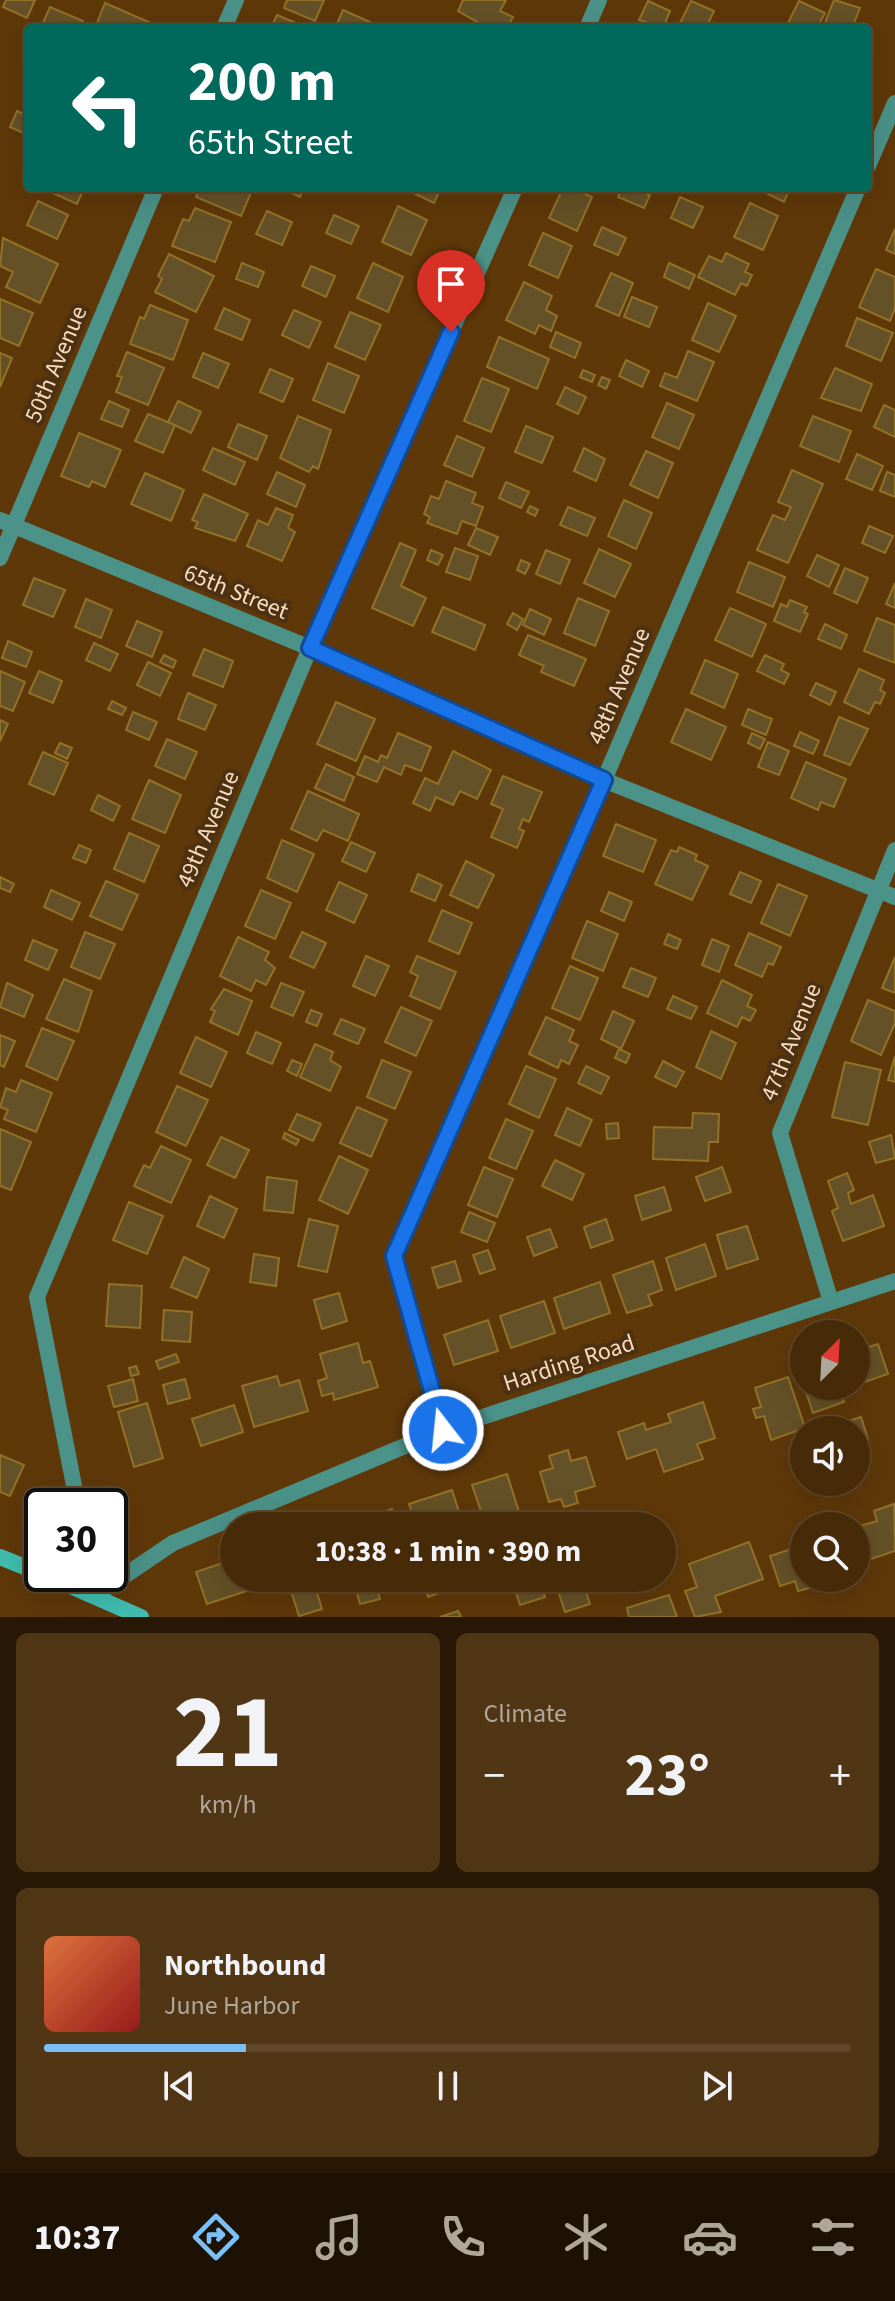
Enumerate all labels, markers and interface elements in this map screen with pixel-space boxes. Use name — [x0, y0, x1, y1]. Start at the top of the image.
text: 200 m — [188, 43, 336, 122]
icon: left — [56, 56, 160, 160]
text: 65th Street — [188, 117, 353, 168]
pin — [417, 250, 485, 332]
icon: arrive — [429, 262, 473, 306]
street label: 50th Avenue — [16, 300, 96, 428]
street label: 65th Street — [178, 555, 294, 629]
street label: 48th Avenue — [579, 622, 659, 750]
street label: 49th Avenue — [168, 765, 248, 893]
street label: 47th Avenue — [752, 978, 830, 1106]
north arrow — [790, 1320, 870, 1400]
map controls — [790, 1320, 870, 1592]
street label: Harding Road — [499, 1325, 639, 1401]
position arrow — [401, 1388, 485, 1472]
button: sound — [790, 1416, 870, 1496]
speed limit sign: 30 — [24, 1488, 128, 1592]
button: search — [790, 1512, 870, 1592]
text: 10:38 · 1 min · 390 m — [315, 1530, 581, 1573]
text: 21 — [173, 1660, 283, 1808]
text: Climate — [484, 1695, 567, 1732]
text: 23° — [625, 1734, 710, 1819]
text: − — [484, 1745, 505, 1808]
text: + — [829, 1745, 851, 1808]
text: km/h — [199, 1786, 257, 1823]
text: Northbound — [164, 1944, 326, 1987]
text: June Harbor — [164, 1987, 300, 2024]
icon: previous — [157, 2064, 201, 2108]
icon: pause — [426, 2064, 470, 2108]
icon: next — [695, 2064, 739, 2108]
icon: directions — [188, 2209, 244, 2265]
icon: music — [311, 2209, 367, 2265]
icon: phone — [435, 2209, 491, 2265]
icon: climate — [558, 2209, 614, 2265]
icon: car — [682, 2209, 738, 2265]
icon: filters — [805, 2209, 861, 2265]
text: 10:37 — [34, 2212, 121, 2263]

